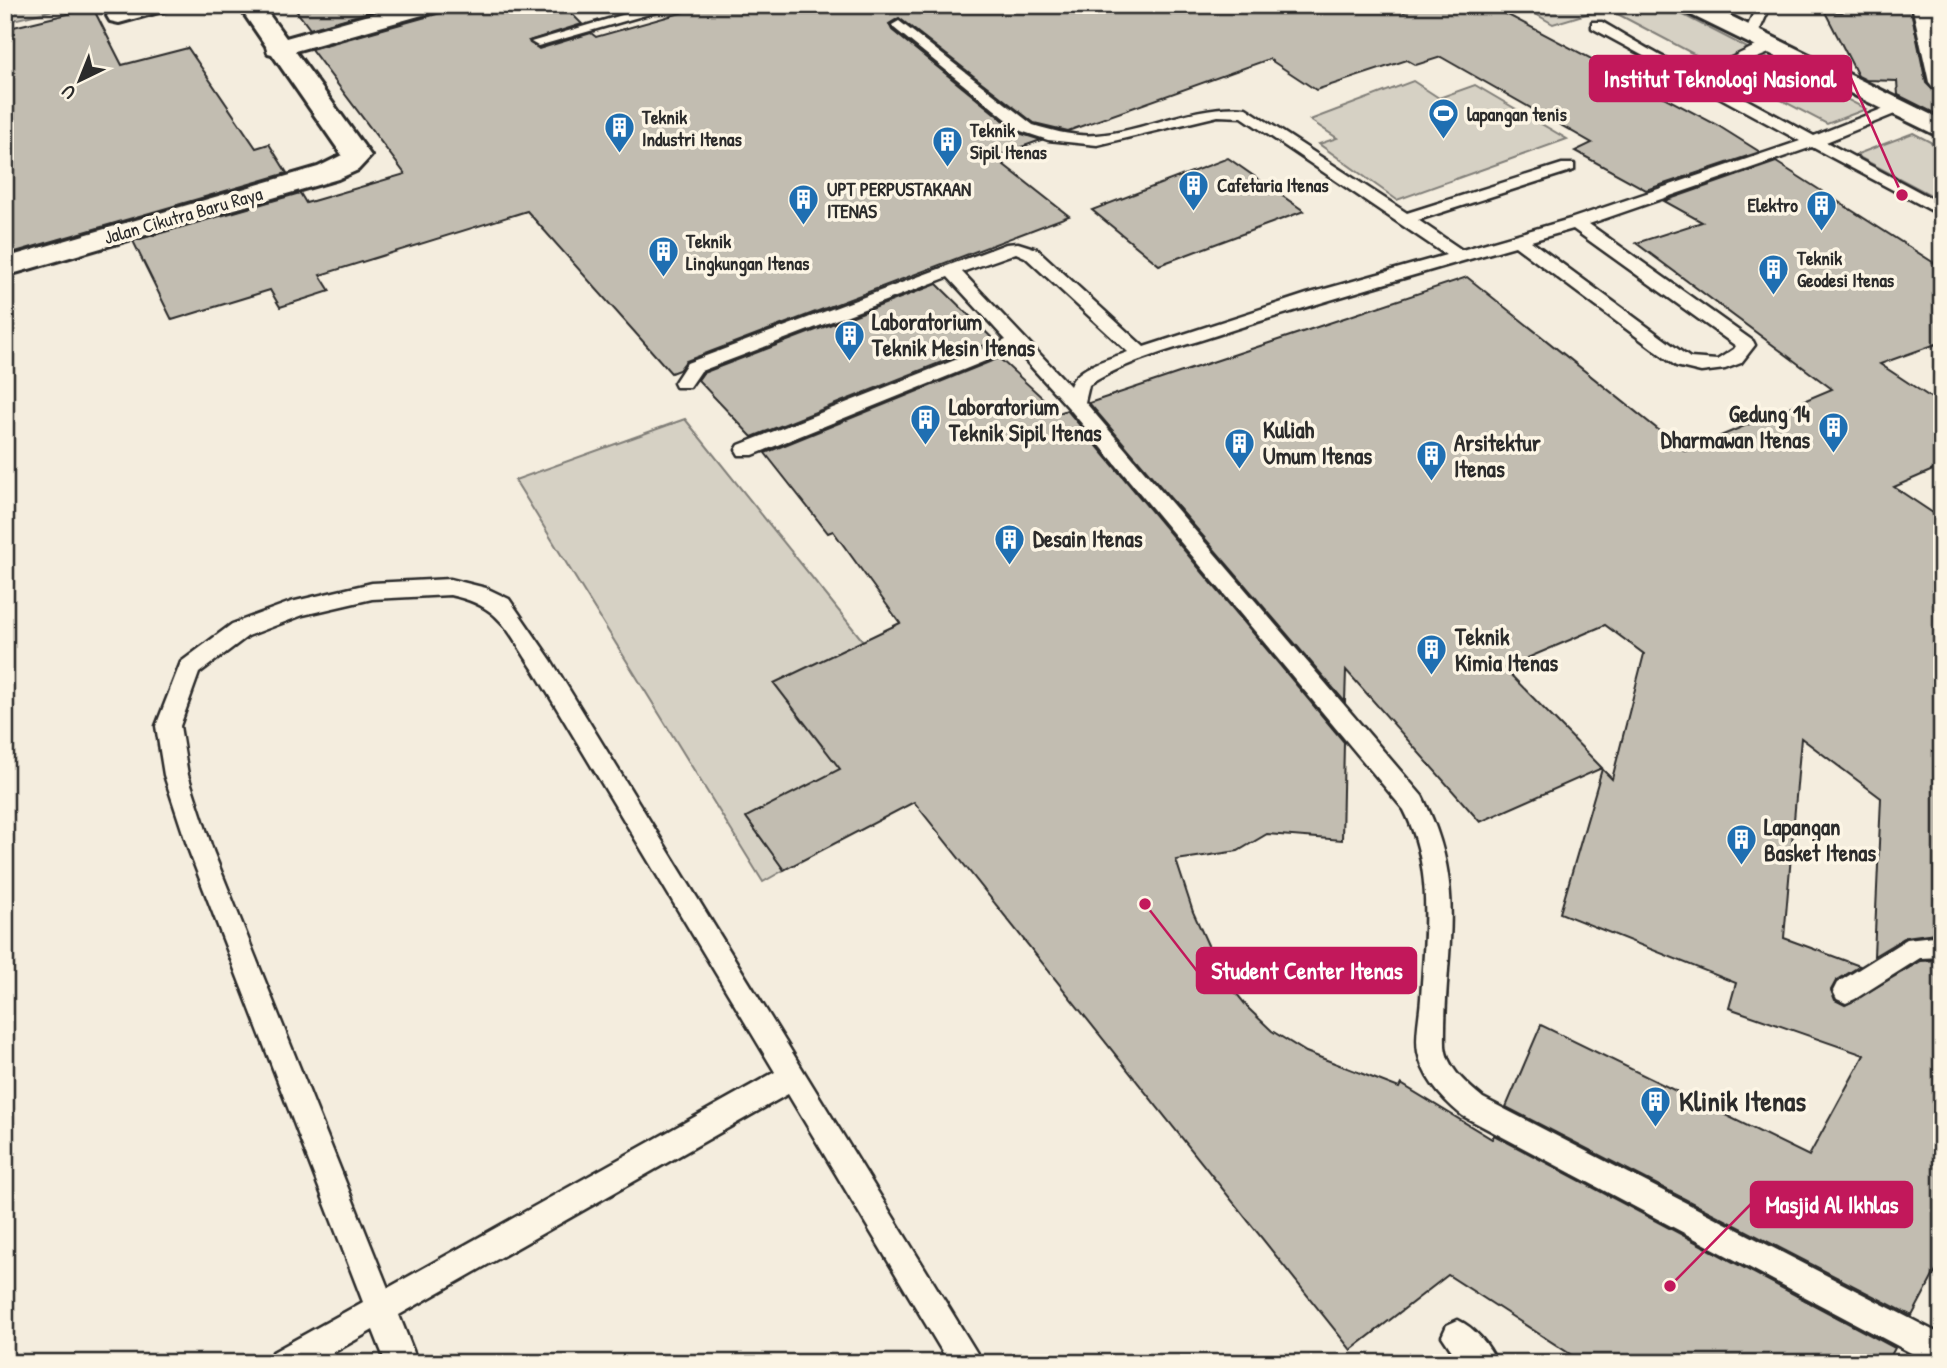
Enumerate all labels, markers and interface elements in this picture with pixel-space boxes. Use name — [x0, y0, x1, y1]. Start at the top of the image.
north arrow — [46, 46, 116, 116]
callout: Institut Teknologi Nasional — [1590, 56, 1851, 101]
text: Institut Teknologi Nasional — [1604, 62, 1837, 95]
text: U — [55, 79, 81, 106]
sports icon: lapangan tenis — [1427, 97, 1461, 141]
place label: lapangan tenis — [1467, 101, 1567, 128]
place label: Teknik Industri Itenas — [641, 104, 742, 152]
building icon: Teknik Industri Itenas — [602, 111, 636, 155]
place label: Teknik Sipil Itenas — [969, 117, 1047, 166]
building icon: Teknik Sipil Itenas — [930, 124, 964, 168]
building icon: Cafetaria Itenas — [1177, 168, 1211, 212]
place label: Cafetaria Itenas — [1217, 172, 1329, 198]
place label: UPT PERPUSTAKAAN ITENAS — [827, 176, 971, 224]
street label: Jalan Cikutra Baru Raya — [101, 180, 266, 250]
building icon: UPT PERPUSTAKAAN ITENAS — [787, 183, 821, 227]
building icon: Elektro — [1804, 188, 1838, 232]
place label: Elektro — [1748, 192, 1798, 218]
place label: Teknik Lingkungan Itenas — [685, 228, 810, 277]
building icon: Teknik Lingkungan Itenas — [646, 235, 680, 279]
place label: Teknik Geodesi Itenas — [1796, 245, 1895, 293]
building icon: Teknik Geodesi Itenas — [1757, 252, 1791, 296]
place label: Laboratorium Teknik Mesin Itenas — [871, 306, 1035, 363]
building icon: Laboratorium Teknik Mesin Itenas — [832, 318, 866, 362]
place label: Laboratorium Teknik Sipil Itenas — [948, 391, 1102, 449]
place label: Gedung 14 Dharmawan Itenas — [1661, 398, 1810, 455]
building icon: Laboratorium Teknik Sipil Itenas — [909, 403, 943, 447]
building icon: Gedung 14 Dharmawan Itenas — [1816, 410, 1850, 454]
place label: Kuliah Umum Itenas — [1263, 414, 1372, 471]
building icon: Kuliah Umum Itenas — [1223, 426, 1257, 470]
place label: Arsitektur Itenas — [1454, 427, 1541, 484]
building icon: Arsitektur Itenas — [1414, 439, 1448, 483]
building icon: Desain Itenas — [993, 522, 1027, 566]
place label: Desain Itenas — [1033, 523, 1143, 554]
place label: Teknik Kimia Itenas — [1454, 621, 1558, 678]
building icon: Teknik Kimia Itenas — [1415, 633, 1449, 677]
place label: Lapangan Basket Itenas — [1764, 811, 1876, 868]
building icon: Lapangan Basket Itenas — [1724, 823, 1758, 867]
callout: Student Center Itenas — [1197, 948, 1416, 993]
text: Student Center Itenas — [1211, 954, 1403, 986]
place label: Klinik Itenas — [1679, 1082, 1806, 1120]
building icon: Klinik Itenas — [1639, 1084, 1673, 1128]
callout: Masjid Al Ikhlas — [1751, 1182, 1912, 1227]
text: Masjid Al Ikhlas — [1765, 1188, 1899, 1220]

